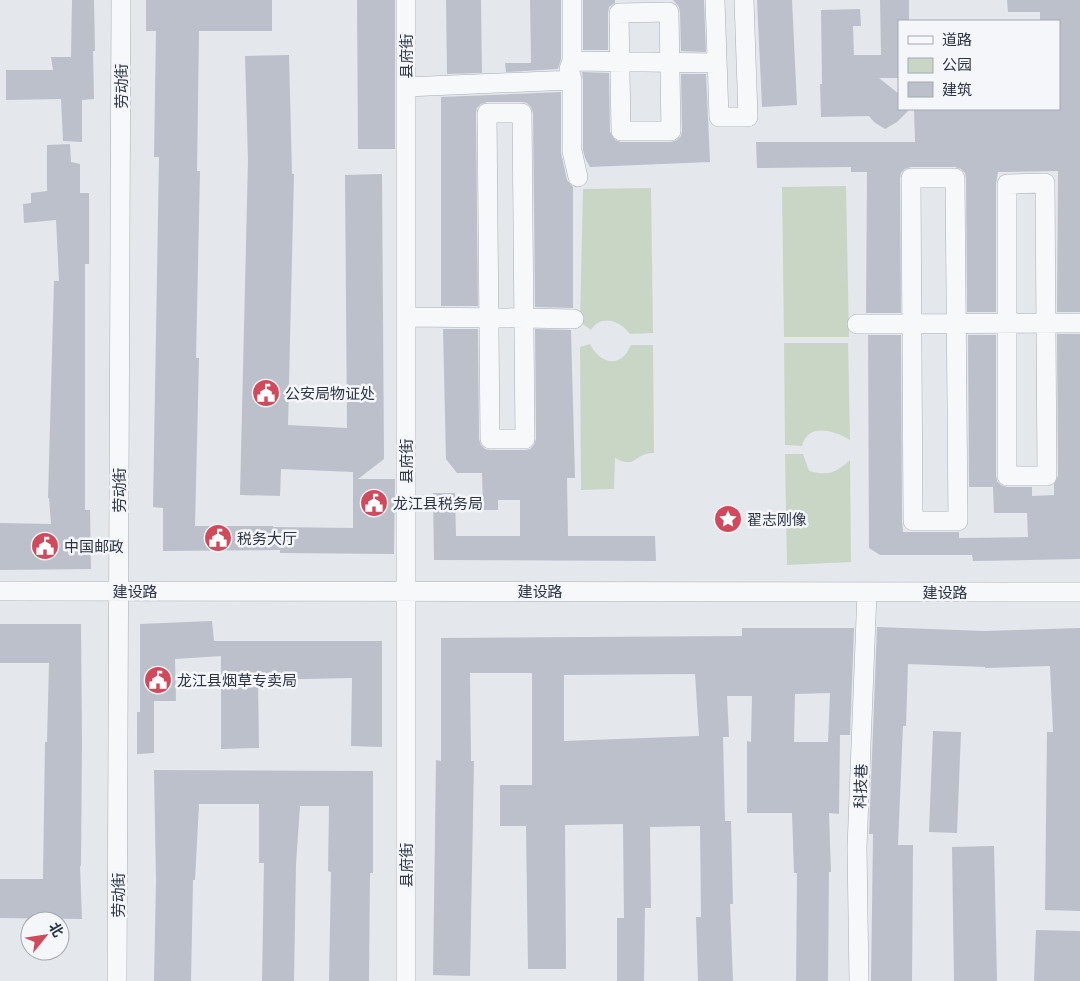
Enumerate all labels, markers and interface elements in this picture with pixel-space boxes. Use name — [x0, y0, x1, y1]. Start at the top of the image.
legend — [898, 20, 1060, 110]
text: 道路 — [942, 29, 972, 49]
street label: 县府街 — [396, 33, 416, 79]
text: 公园 — [942, 54, 972, 74]
street label: 劳动街 — [111, 63, 131, 109]
text: 建筑 — [942, 79, 972, 99]
public building icon: 公安局物证处 — [251, 378, 281, 408]
place label: 公安局物证处 — [285, 383, 375, 403]
street label: 县府街 — [396, 438, 416, 484]
street label: 劳动街 — [109, 467, 129, 513]
public building icon: 龙江县税务局 — [359, 488, 389, 518]
place label: 龙江县税务局 — [393, 493, 483, 513]
place icon: 翟志刚像 — [713, 504, 743, 534]
place label: 翟志刚像 — [747, 509, 807, 529]
public building icon: 税务大厅 — [203, 523, 233, 553]
place label: 税务大厅 — [237, 528, 297, 548]
public building icon: 中国邮政 — [30, 531, 60, 561]
place label: 中国邮政 — [64, 536, 124, 556]
street label: 建设路 — [112, 581, 158, 601]
street label: 建设路 — [517, 581, 563, 601]
street label: 建设路 — [922, 582, 968, 602]
public building icon: 龙江县烟草专卖局 — [143, 665, 173, 695]
place label: 龙江县烟草专卖局 — [177, 670, 297, 690]
street label: 科技巷 — [849, 763, 871, 809]
street label: 县府街 — [396, 842, 416, 888]
street label: 劳动街 — [108, 872, 128, 918]
north arrow — [20, 911, 70, 961]
text: 北 — [45, 918, 68, 940]

